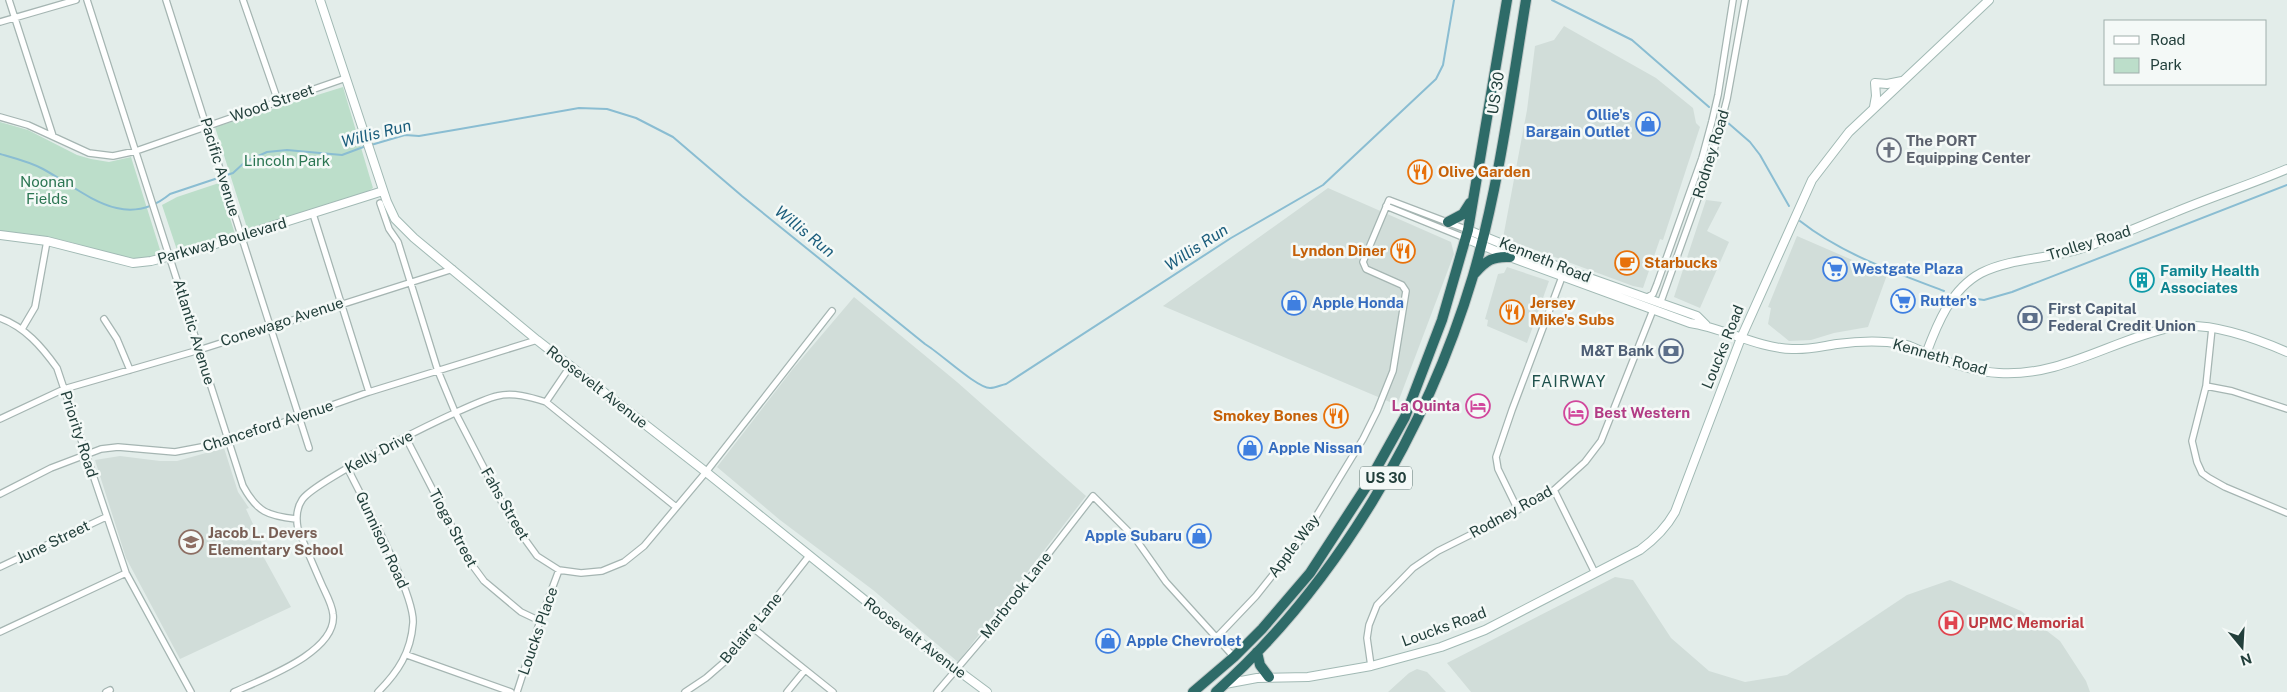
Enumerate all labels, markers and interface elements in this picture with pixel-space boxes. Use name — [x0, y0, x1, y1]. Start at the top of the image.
legend — [2104, 20, 2267, 85]
text: Road — [2150, 31, 2186, 48]
text: Park — [2150, 56, 2182, 73]
street label: US 30 — [1484, 70, 1507, 115]
street label: Wood Street — [228, 80, 316, 125]
place label: Ollie's Bargain Outlet — [1525, 106, 1630, 140]
street label: Rodney Road — [1689, 108, 1732, 200]
shop icon: Ollie's Bargain Outlet — [1635, 111, 1661, 137]
street label: Pacific Avenue — [197, 115, 244, 218]
water label: Willis Run — [339, 116, 413, 151]
place label: The PORT Equipping Center — [1906, 132, 2030, 166]
church icon: The PORT Equipping Center — [1876, 137, 1902, 163]
park label: Lincoln Park — [244, 152, 330, 169]
restaurant icon: Olive Garden — [1407, 159, 1433, 185]
place label: Olive Garden — [1438, 163, 1530, 180]
park label: Noonan Fields — [20, 173, 74, 207]
water label: Willis Run — [771, 201, 839, 261]
street label: Parkway Boulevard — [155, 214, 288, 267]
water label: Willis Run — [1161, 220, 1232, 275]
street label: Trolley Road — [2045, 222, 2133, 263]
street label: Kenneth Road — [1497, 233, 1594, 286]
restaurant icon: Lyndon Diner — [1390, 238, 1416, 264]
place label: Lyndon Diner — [1292, 242, 1386, 259]
cafe icon: Starbucks — [1614, 250, 1640, 276]
place label: Starbucks — [1644, 254, 1718, 271]
supermarket icon: Westgate Plaza — [1822, 256, 1848, 282]
place label: Westgate Plaza — [1852, 260, 1963, 277]
place label: Family Health Associates — [2160, 262, 2259, 296]
building icon: Family Health Associates — [2129, 267, 2155, 293]
street label: Atlantic Avenue — [170, 277, 219, 387]
supermarket icon: Rutter's — [1890, 288, 1916, 314]
shop icon: Apple Honda — [1281, 290, 1307, 316]
place label: Rutter's — [1920, 292, 1977, 309]
street label: Conewago Avenue — [218, 294, 345, 349]
place label: Apple Honda — [1312, 294, 1404, 311]
place label: Jersey Mike's Subs — [1530, 294, 1614, 328]
restaurant icon: Jersey Mike's Subs — [1499, 299, 1525, 325]
place label: First Capital Federal Credit Union — [2048, 300, 2196, 334]
street label: Loucks Road — [1698, 303, 1747, 391]
bank icon: First Capital Federal Credit Union — [2017, 305, 2043, 331]
street label: Kenneth Road — [1891, 335, 1989, 378]
bank icon: M&T Bank — [1658, 338, 1684, 364]
street label: Roosevelt Avenue — [543, 342, 651, 431]
place label: M&T Bank — [1580, 342, 1654, 359]
district label: FAIRWAY — [1531, 372, 1607, 391]
street label: Priority Road — [57, 388, 101, 479]
hotel icon: La Quinta — [1465, 393, 1491, 419]
street label: Chanceford Avenue — [200, 396, 335, 455]
place label: La Quinta — [1392, 397, 1460, 414]
hotel icon: Best Western — [1563, 400, 1589, 426]
restaurant icon: Smokey Bones — [1323, 403, 1349, 429]
place label: Best Western — [1594, 404, 1690, 421]
place label: Smokey Bones — [1213, 407, 1318, 424]
street label: Kelly Drive — [342, 427, 416, 477]
shop icon: Apple Nissan — [1237, 435, 1263, 461]
place label: Apple Nissan — [1268, 439, 1363, 456]
street label: Fahs Street — [478, 465, 533, 543]
road number: US 30 — [1360, 466, 1412, 489]
street label: Rodney Road — [1467, 482, 1555, 541]
street label: Tioga Street — [426, 486, 481, 570]
street label: Gunnison Road — [353, 489, 412, 591]
street label: Apple Way — [1265, 511, 1323, 580]
street label: June Street — [13, 516, 92, 567]
shop icon: Apple Subaru — [1186, 523, 1212, 549]
place label: Jacob L. Devers Elementary School — [208, 524, 344, 558]
place label: Apple Subaru — [1084, 527, 1182, 544]
school or university icon: Jacob L. Devers Elementary School — [178, 529, 204, 555]
street label: Marbrook Lane — [977, 548, 1055, 641]
street label: Loucks Place — [515, 585, 561, 677]
street label: Belaire Lane — [716, 589, 785, 666]
street label: Roosevelt Avenue — [861, 594, 970, 682]
street label: Loucks Road — [1399, 603, 1488, 650]
hospital icon: UPMC Memorial — [1938, 610, 1964, 636]
place label: UPMC Memorial — [1968, 614, 2085, 631]
north arrow — [2217, 622, 2267, 672]
shop icon: Apple Chevrolet — [1095, 628, 1121, 654]
place label: Apple Chevrolet — [1126, 632, 1241, 649]
text: N — [2238, 650, 2254, 669]

